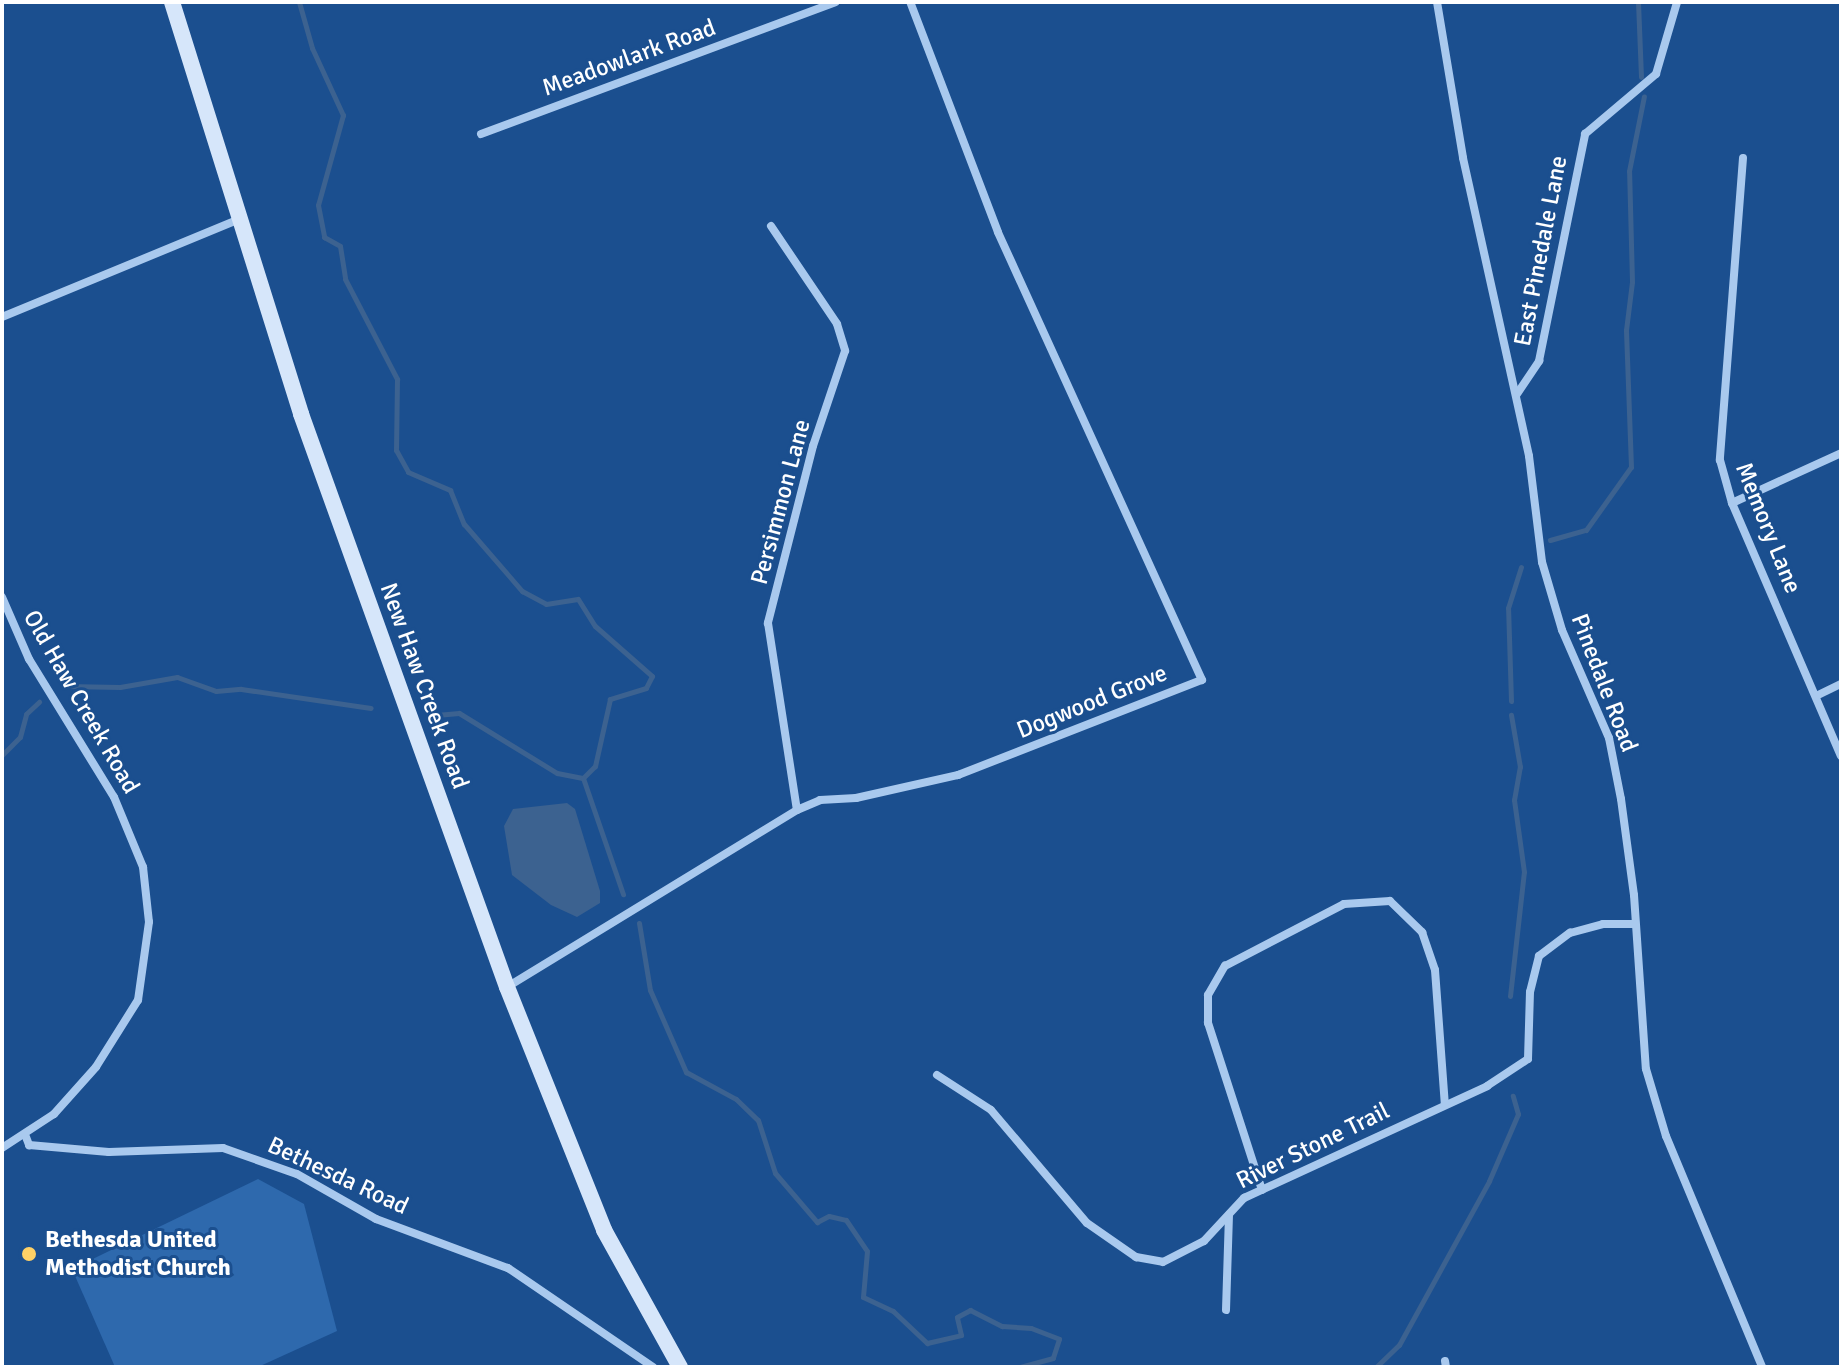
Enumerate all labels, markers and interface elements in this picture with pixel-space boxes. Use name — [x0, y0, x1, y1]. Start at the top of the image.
street label: Meadowlark Road — [538, 13, 720, 103]
street label: East Pinedale Lane — [1508, 153, 1574, 349]
street label: Persimmon Lane — [745, 416, 817, 588]
street label: Memory Lane — [1729, 458, 1807, 598]
street label: New Haw Creek Road — [373, 579, 475, 793]
street label: Old Haw Creek Road — [17, 605, 145, 799]
street label: Pinedale Road — [1564, 610, 1644, 756]
street label: Dogwood Grove — [1013, 659, 1171, 745]
street label: River Stone Trail — [1232, 1096, 1394, 1196]
street label: Bethesda Road — [263, 1131, 413, 1221]
place label: Bethesda United Methodist Church — [45, 1226, 231, 1282]
marker: Bethesda United Methodist Church — [20, 1245, 38, 1263]

